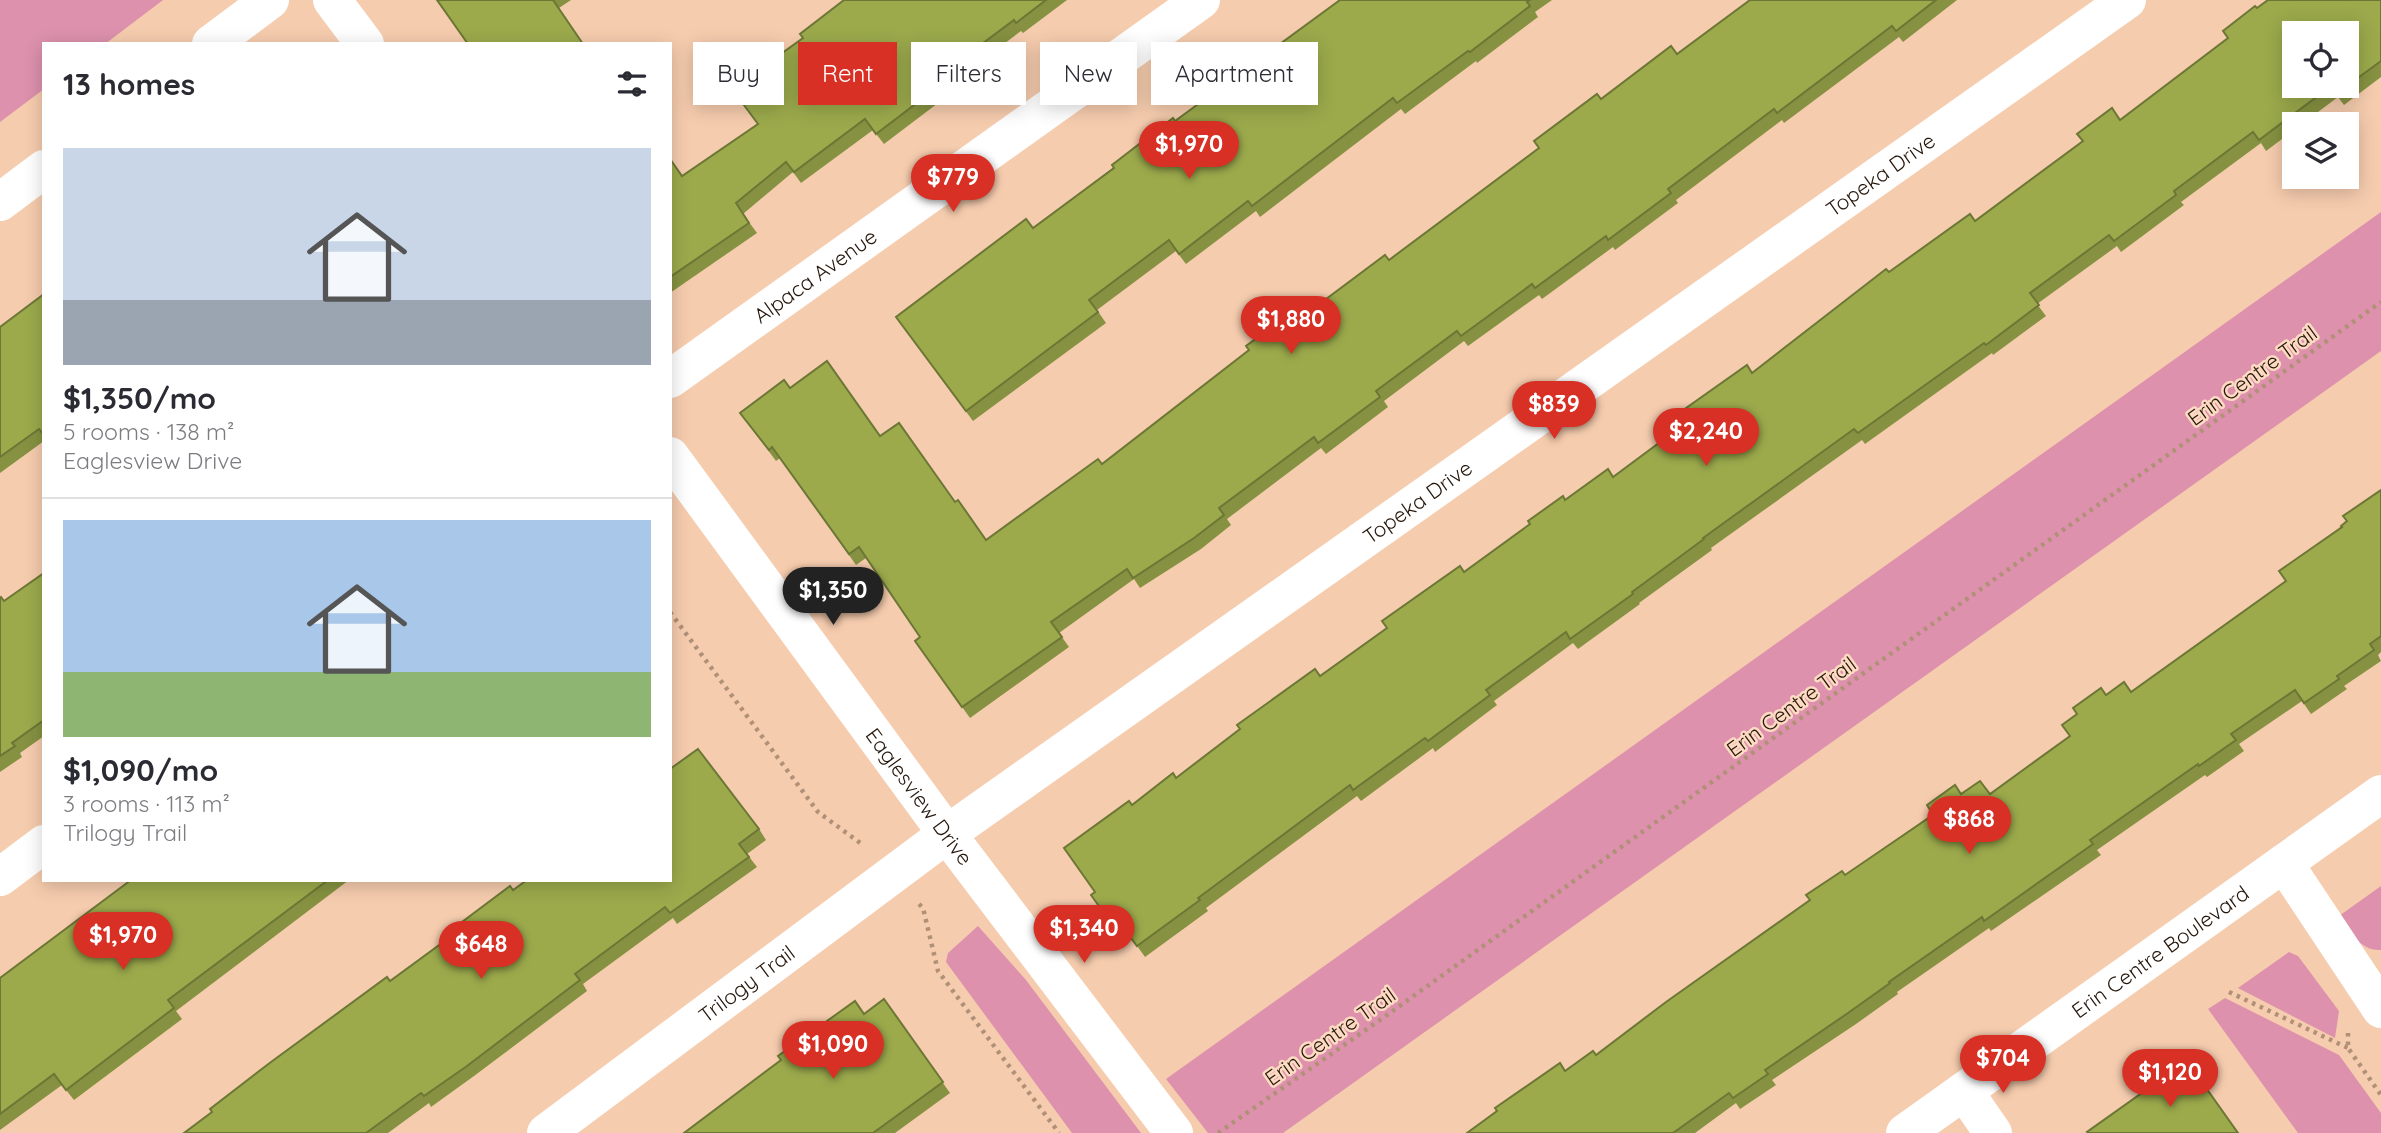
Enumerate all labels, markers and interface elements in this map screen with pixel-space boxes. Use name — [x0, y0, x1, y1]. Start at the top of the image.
map controls — [2282, 21, 2359, 189]
button: locate — [2282, 21, 2359, 98]
chip: Buy — [693, 42, 784, 105]
chip: Rent — [798, 42, 897, 105]
chip: Filters — [911, 42, 1026, 105]
chip: New — [1040, 42, 1137, 105]
chip: Apartment — [1151, 42, 1318, 105]
text: 13 homes — [63, 65, 195, 103]
icon: filters — [613, 65, 651, 103]
button: layers — [2282, 112, 2359, 189]
pin: $1,970 — [1132, 122, 1246, 181]
street label: Topeka Drive — [1821, 127, 1940, 222]
text: $1,970 — [1155, 129, 1223, 158]
pin: $779 — [912, 154, 994, 214]
text: $779 — [927, 162, 979, 191]
icon: home — [294, 194, 420, 320]
street label: Alpaca Avenue — [748, 223, 881, 328]
pin: $1,880 — [1234, 296, 1348, 356]
text: $1,880 — [1257, 304, 1325, 333]
street label: Erin Centre Trail — [2182, 319, 2322, 431]
text: $1,350/mo — [63, 379, 216, 417]
pin: $839 — [1513, 382, 1595, 441]
text: $839 — [1528, 389, 1580, 418]
pin: $2,240 — [1649, 408, 1763, 468]
text: $2,240 — [1669, 416, 1743, 445]
text: 5 rooms · 138 m² — [63, 417, 234, 446]
text: Eaglesview Drive — [63, 446, 242, 475]
street label: Topeka Drive — [1358, 454, 1477, 549]
icon: home — [294, 566, 420, 692]
pin: $1,350 — [776, 568, 890, 627]
text: $1,350 — [799, 575, 867, 604]
street label: Erin Centre Trail — [1721, 650, 1861, 762]
street label: Eaglesview Drive — [861, 723, 979, 870]
text: $1,090/mo — [63, 751, 218, 789]
text: 3 rooms · 113 m² — [63, 789, 230, 818]
pin: $868 — [1928, 796, 2010, 856]
text: $868 — [1943, 804, 1995, 833]
text: Trilogy Trail — [63, 818, 187, 847]
street label: Erin Centre Boulevard — [2066, 880, 2254, 1023]
pin: $1,340 — [1027, 906, 1141, 965]
pin: $1,970 — [66, 912, 180, 972]
text: $1,340 — [1050, 913, 1119, 942]
text: $1,970 — [89, 920, 157, 949]
pin: $648 — [440, 922, 522, 981]
text: $648 — [455, 929, 507, 958]
street label: Trilogy Trail — [693, 939, 800, 1028]
street label: Erin Centre Trail — [1260, 981, 1400, 1091]
pin: $1,090 — [776, 1021, 890, 1081]
text: $1,090 — [798, 1029, 868, 1058]
pin: $704 — [1962, 1036, 2044, 1095]
text: $704 — [1976, 1043, 2030, 1072]
pin: $1,120 — [2113, 1050, 2227, 1109]
text: $1,120 — [2138, 1057, 2202, 1086]

